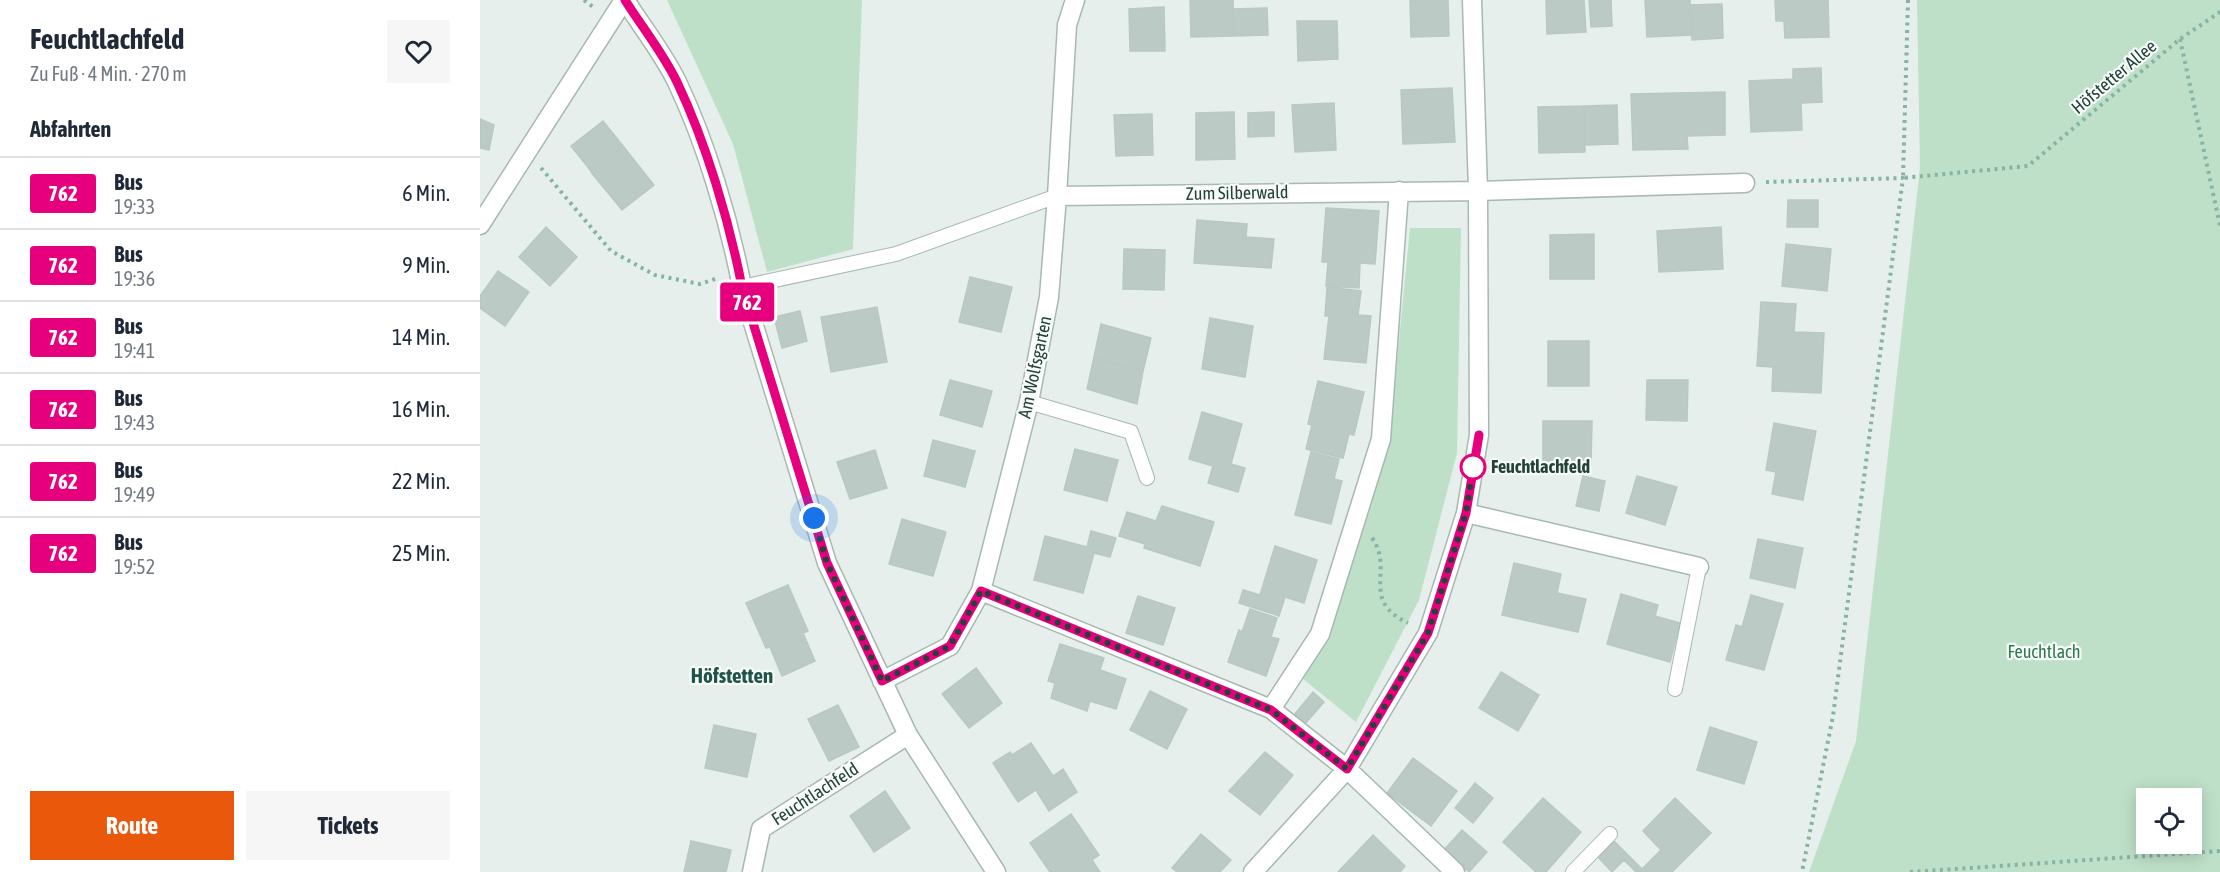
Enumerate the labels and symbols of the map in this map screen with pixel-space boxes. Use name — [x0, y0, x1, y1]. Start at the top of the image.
street label: Höfstetter Allee — [2067, 35, 2160, 118]
street label: Zum Silberwald — [1185, 181, 1289, 204]
line badge: 762 — [712, 282, 782, 322]
street label: Am Wolfsgarten — [1013, 314, 1056, 420]
marker: Feuchtlachfeld — [1460, 454, 1486, 480]
place label: Feuchtlachfeld — [1491, 456, 1590, 477]
your location — [799, 503, 829, 533]
park label: Feuchtlach — [2008, 641, 2080, 662]
district label: Höfstetten — [691, 663, 773, 687]
street label: Feuchtlachfeld — [767, 758, 862, 829]

